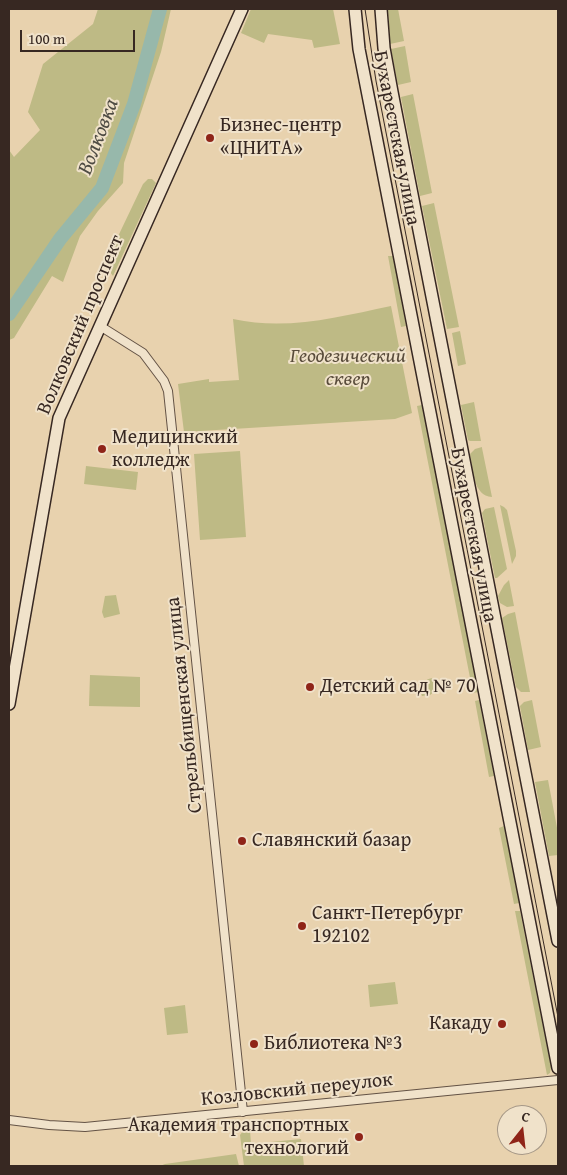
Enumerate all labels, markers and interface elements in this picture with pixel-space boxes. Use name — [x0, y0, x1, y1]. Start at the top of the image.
scale bar — [22, 20, 138, 52]
text: 100 m — [28, 28, 65, 49]
street label: Бухарестская улица — [367, 49, 425, 227]
water label: Волковка — [73, 96, 125, 178]
place label: Бизнес-центр «ЦНИТА» — [220, 114, 341, 161]
marker: Бизнес-центр «ЦНИТА» — [204, 132, 216, 144]
street label: Волковский проспект — [32, 232, 130, 418]
park label: Геодезический сквер — [290, 345, 406, 392]
place label: Медицинский колледж — [112, 426, 238, 473]
marker: Медицинский колледж — [96, 443, 108, 455]
street label: Бухарестская улица — [444, 446, 502, 624]
street label: Стрельбищенская улица — [162, 596, 208, 814]
place label: Детский сад № 70 — [320, 675, 476, 699]
marker: Детский сад № 70 — [304, 681, 316, 693]
place label: Славянский базар — [252, 829, 411, 853]
marker: Славянский базар — [236, 835, 248, 847]
place label: Санкт-Петербург 192102 — [312, 902, 463, 949]
marker: Санкт-Петербург 192102 — [296, 920, 308, 932]
place label: Какаду — [429, 1012, 492, 1036]
marker: Какаду — [496, 1018, 508, 1030]
place label: Библиотека №3 — [264, 1032, 403, 1056]
marker: Библиотека №3 — [248, 1038, 260, 1050]
street label: Козловский переулок — [200, 1068, 394, 1112]
north arrow — [497, 1105, 547, 1155]
text: С — [519, 1106, 532, 1127]
place label: Академия транспортных технологий — [128, 1114, 349, 1161]
marker: Академия транспортных технологий — [353, 1131, 365, 1143]

